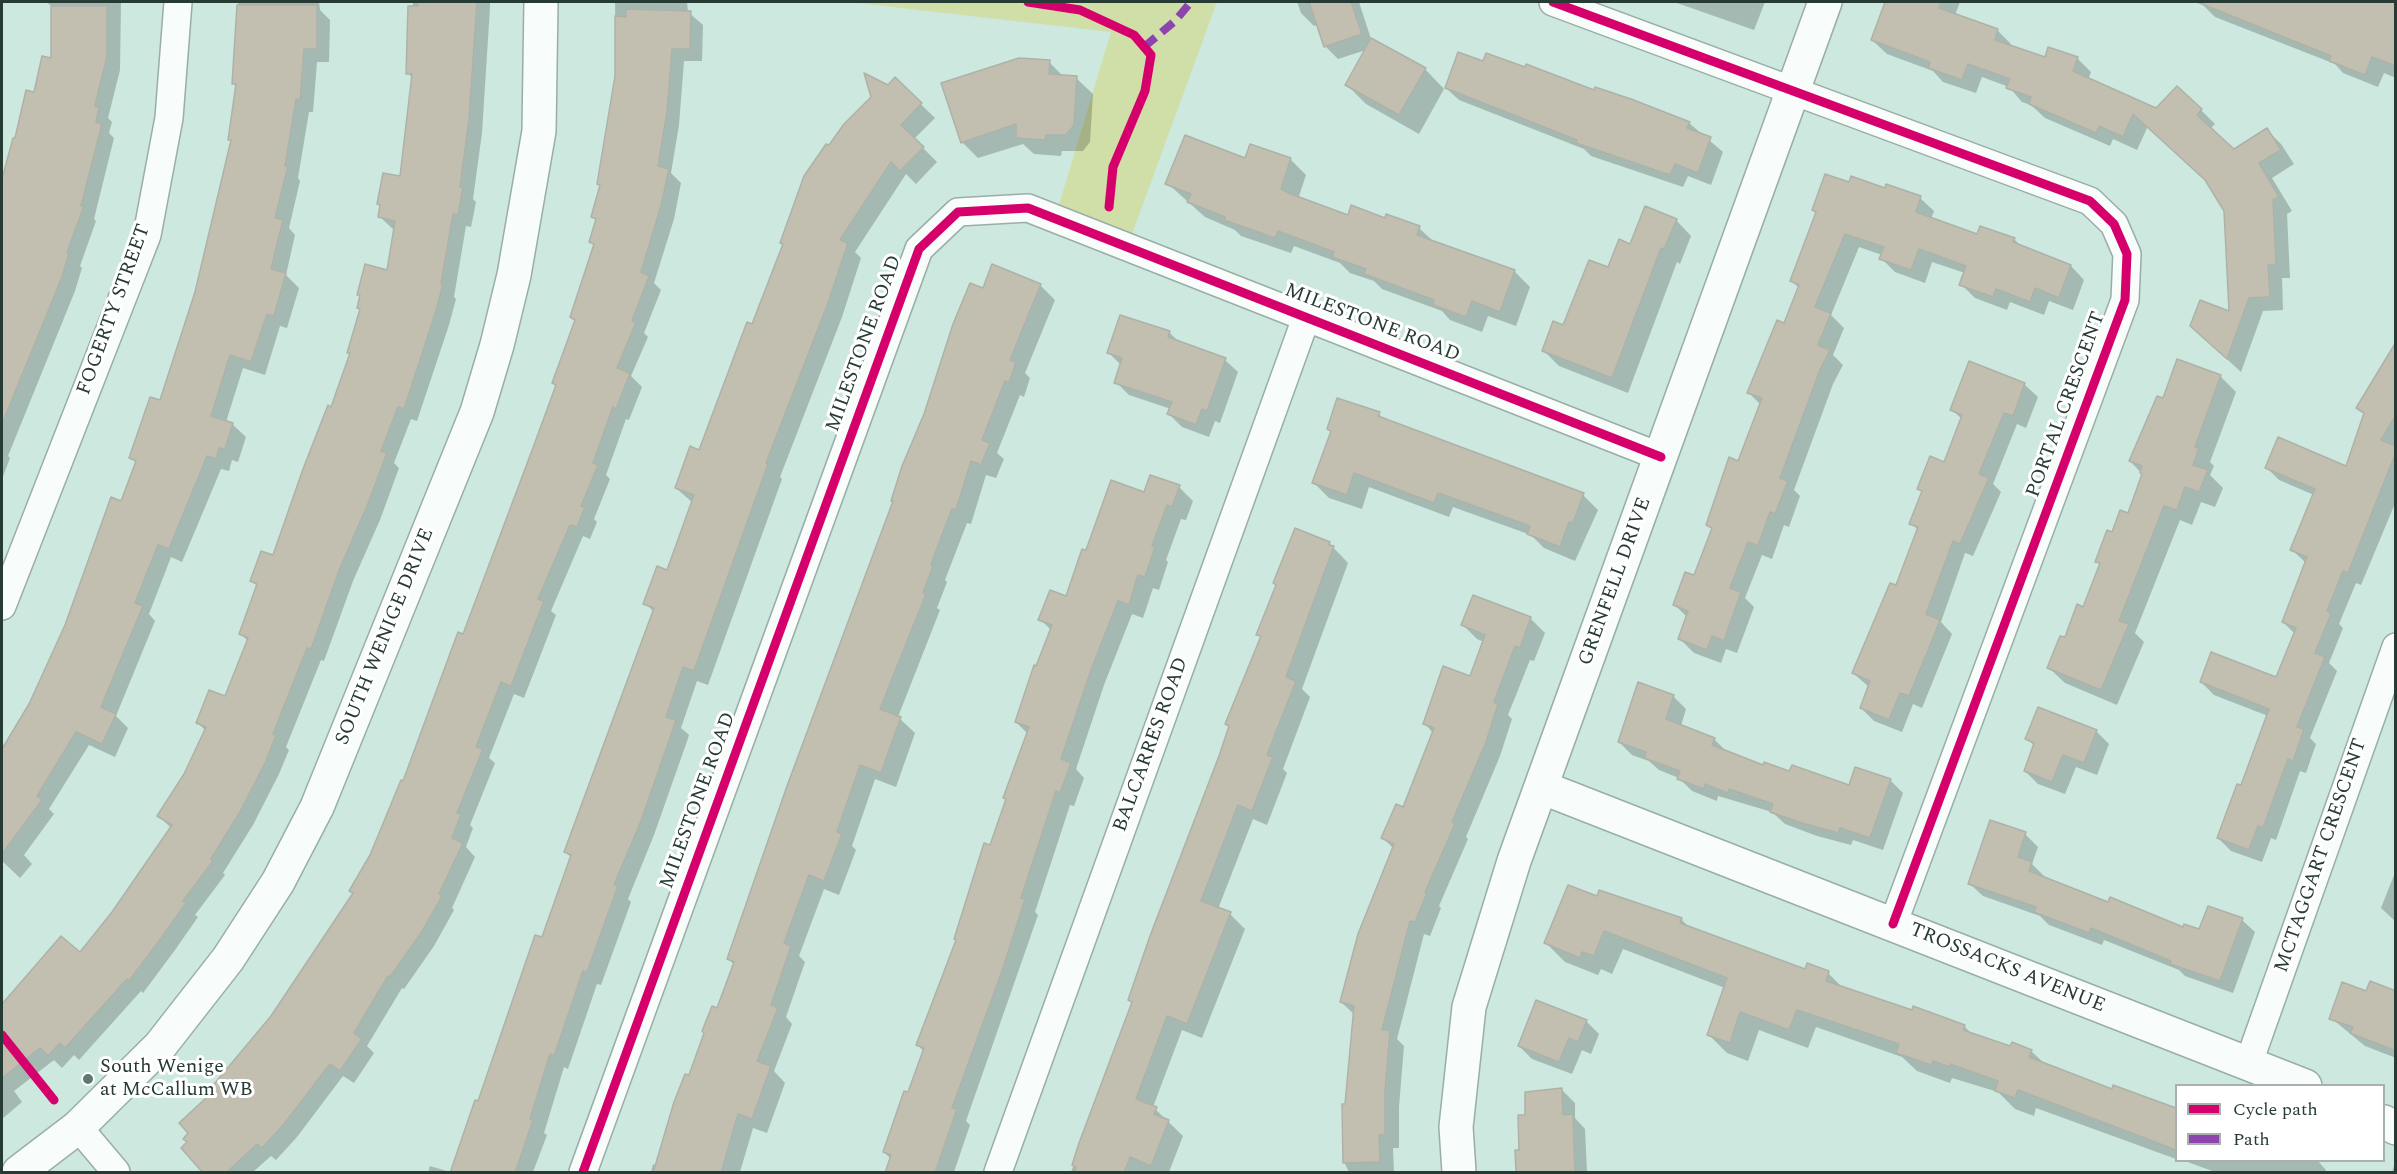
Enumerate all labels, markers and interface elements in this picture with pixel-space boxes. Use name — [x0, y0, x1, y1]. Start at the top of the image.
street label: FOGERTY STREET — [73, 221, 157, 399]
street label: MILESTONE ROAD — [822, 253, 908, 435]
street label: MILESTONE ROAD — [1281, 280, 1463, 368]
street label: PORTAL CRESCENT — [2022, 309, 2112, 501]
street label: GRENFELL DRIVE — [1574, 495, 1658, 669]
street label: SOUTH WENIGE DRIVE — [332, 525, 440, 749]
street label: BALCARRES ROAD — [1109, 655, 1195, 835]
street label: MILESTONE ROAD — [656, 710, 742, 892]
street label: MCTAGGART CRESCENT — [2271, 736, 2373, 976]
street label: TROSSACKS AVENUE — [1906, 919, 2108, 1019]
place label: South Wenige at McCallum WB — [100, 1056, 253, 1103]
marker: South Wenige at McCallum WB — [81, 1072, 95, 1086]
legend — [2175, 1084, 2385, 1162]
text: Cycle path — [2233, 1096, 2318, 1123]
text: Path — [2233, 1126, 2270, 1153]

